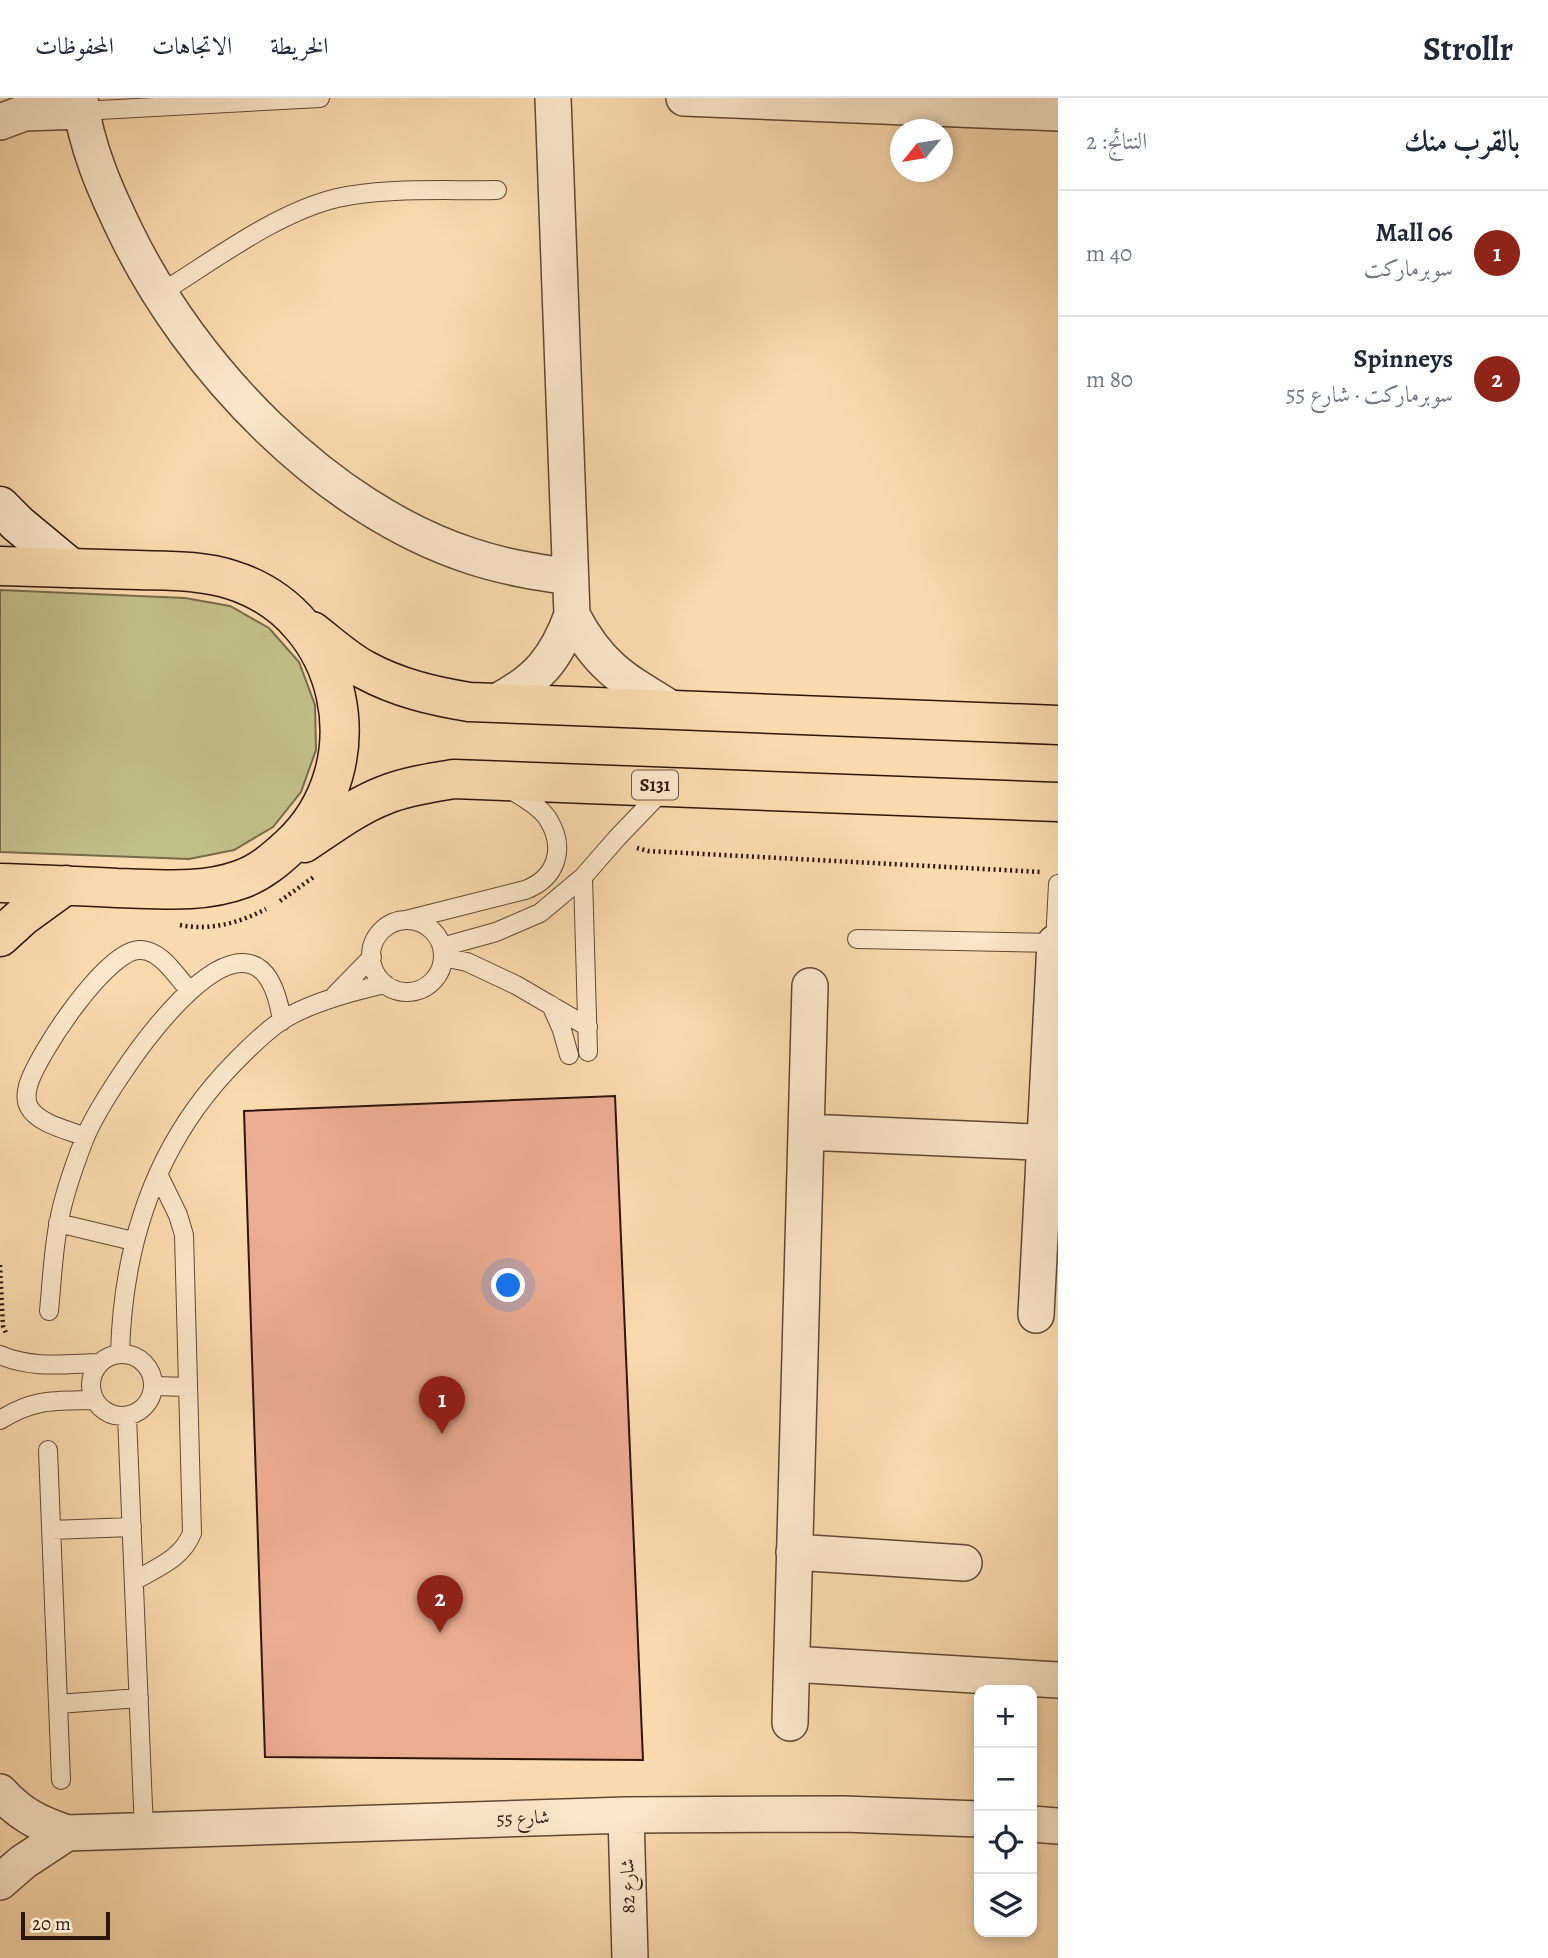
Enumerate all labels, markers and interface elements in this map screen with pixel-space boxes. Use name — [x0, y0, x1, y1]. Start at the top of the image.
text: Strollr — [1423, 26, 1513, 71]
text: المحفوظات — [35, 30, 114, 62]
text: الاتجاهات — [152, 30, 232, 62]
text: الخريطة — [270, 30, 329, 62]
north arrow — [890, 119, 953, 182]
text: بالقرب منك — [1404, 121, 1520, 161]
text: النتائج: 2 — [1086, 126, 1147, 157]
text: 06 Mall — [1375, 215, 1453, 250]
text: 40 m — [1086, 238, 1132, 269]
text: 1 — [1493, 238, 1501, 269]
text: سوبرماركت — [1364, 253, 1453, 284]
text: Spinneys — [1354, 341, 1453, 376]
text: 80 m — [1086, 364, 1133, 395]
text: 2 — [1491, 364, 1503, 395]
text: سوبرماركت · شارع 55 — [1286, 379, 1453, 410]
road number: S131 — [632, 770, 678, 800]
your location — [491, 1268, 525, 1302]
pin: 1 — [419, 1376, 465, 1434]
pin: 2 — [417, 1575, 463, 1633]
map controls — [974, 1685, 1037, 1937]
button: + — [974, 1685, 1037, 1748]
button: − — [974, 1748, 1037, 1811]
street label: شارع 55 — [496, 1804, 550, 1834]
button: locate — [974, 1811, 1037, 1874]
street label: شارع 82 — [615, 1858, 643, 1914]
button: layers — [974, 1874, 1037, 1937]
scale bar — [21, 1909, 110, 1941]
text: 20 m — [32, 1911, 71, 1937]

